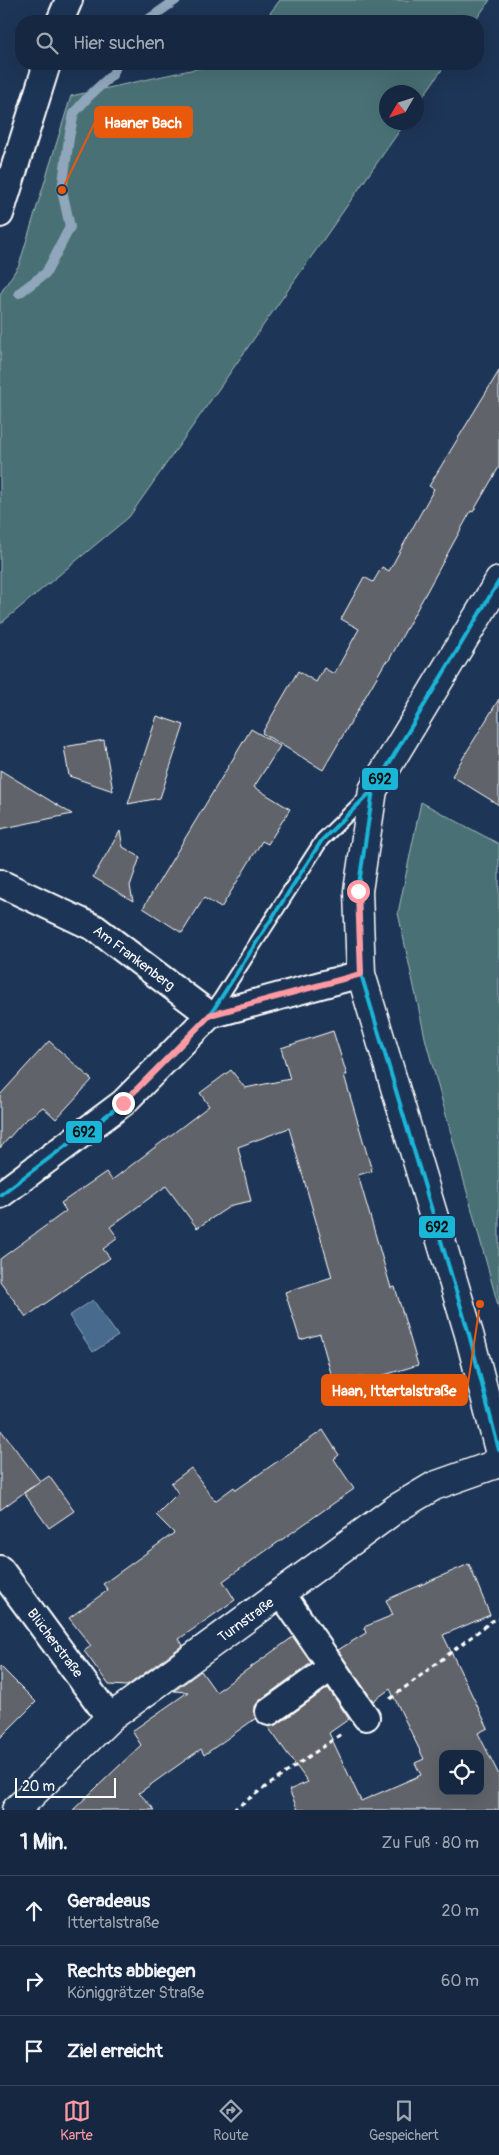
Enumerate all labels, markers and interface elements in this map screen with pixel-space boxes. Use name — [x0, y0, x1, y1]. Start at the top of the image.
search box — [15, 15, 484, 70]
icon: search — [33, 29, 61, 57]
text: Hier suchen — [73, 31, 165, 55]
north arrow — [379, 85, 424, 130]
callout: Haaner Bach — [95, 107, 192, 137]
text: Haaner Bach — [104, 114, 182, 133]
line badge: 692 — [361, 767, 399, 791]
text: 692 — [368, 771, 392, 788]
route start — [347, 880, 370, 903]
street label: Am Frankenberg — [90, 922, 178, 994]
route end — [112, 1092, 135, 1115]
line badge: 692 — [65, 1120, 103, 1144]
text: 692 — [72, 1124, 96, 1141]
line badge: 692 — [418, 1215, 456, 1239]
text: 692 — [425, 1219, 449, 1236]
callout: Haan, Ittertalstraße — [322, 1375, 467, 1405]
text: Haan, Ittertalstraße — [332, 1382, 457, 1401]
street label: Turnstraße — [215, 1594, 277, 1646]
street label: Blücherstraße — [24, 1605, 87, 1681]
map controls — [439, 1750, 484, 1795]
button: locate — [439, 1750, 484, 1795]
scale bar — [15, 1775, 116, 1798]
text: 20 m — [22, 1778, 55, 1795]
text: 1 Min. — [20, 1829, 68, 1856]
text: Zu Fuß · 80 m — [381, 1833, 479, 1853]
text: Geradeaus — [67, 1889, 150, 1913]
icon: ahead — [20, 1897, 48, 1925]
text: 20 m — [441, 1901, 479, 1921]
text: Ittertalstraße — [67, 1913, 159, 1933]
text: Rechts abbiegen — [67, 1959, 196, 1983]
icon: right — [20, 1967, 48, 1995]
text: 60 m — [441, 1971, 479, 1991]
text: Königgrätzer Straße — [67, 1983, 204, 2003]
icon: arrive — [20, 2037, 48, 2065]
text: Ziel erreicht — [67, 2039, 163, 2063]
tab: Karte — [60, 2097, 93, 2144]
tab: Route — [213, 2097, 249, 2144]
tab: Gespeichert — [369, 2097, 439, 2144]

